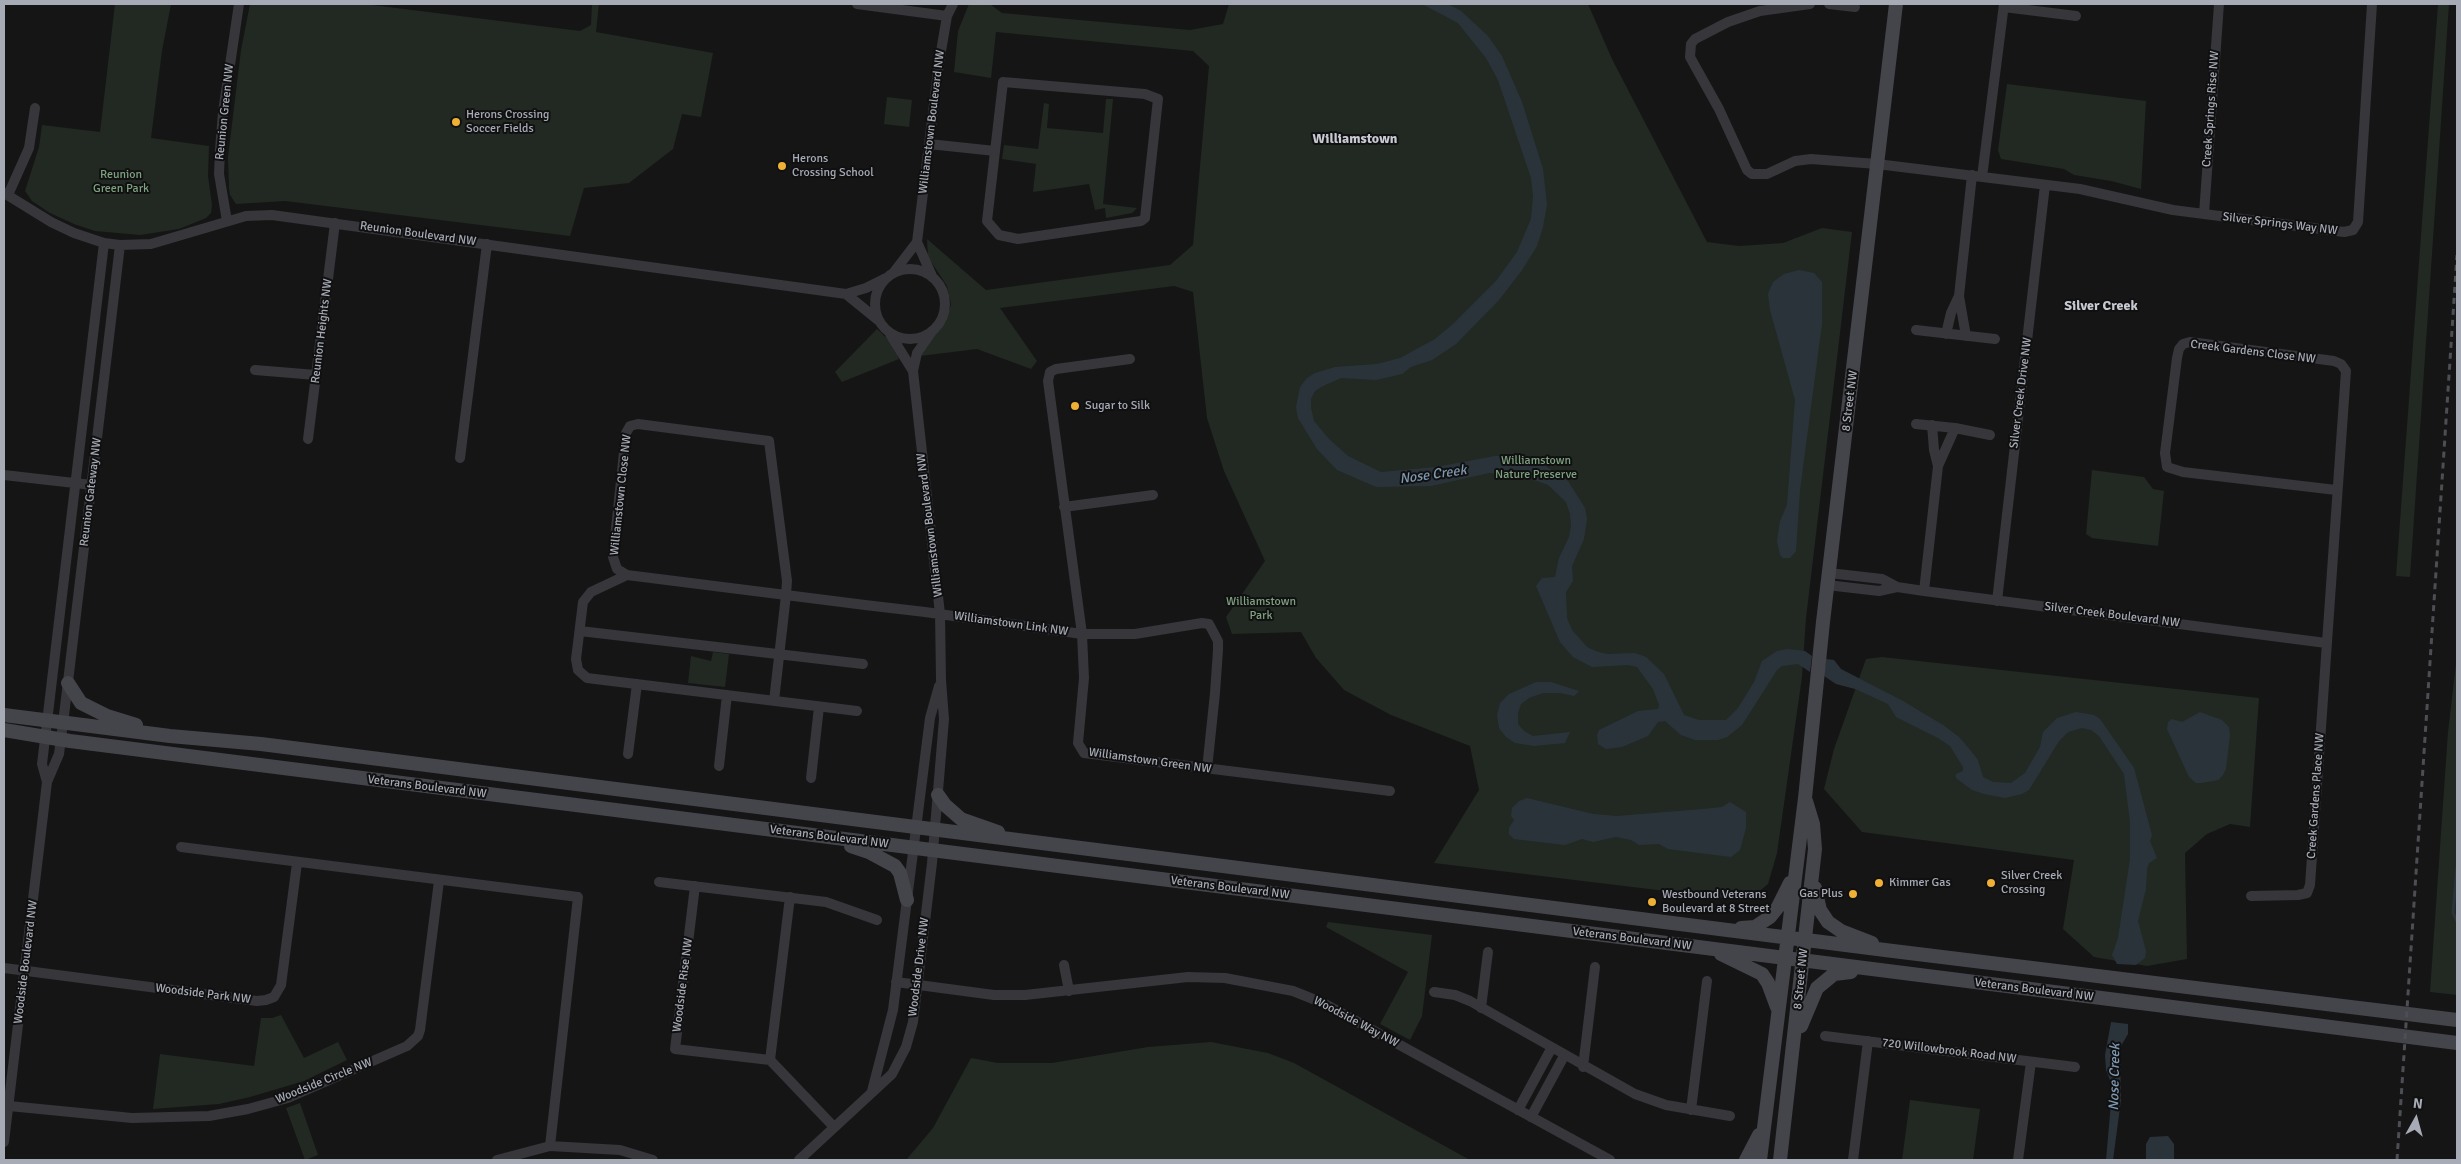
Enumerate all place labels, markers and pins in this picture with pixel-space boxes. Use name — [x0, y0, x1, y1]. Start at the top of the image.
place label: Herons Crossing Soccer Fields — [466, 108, 549, 136]
marker: Herons Crossing Soccer Fields — [450, 116, 462, 128]
place label: Herons Crossing School — [792, 152, 874, 180]
marker: Herons Crossing School — [776, 160, 788, 172]
place label: Sugar to Silk — [1085, 399, 1150, 413]
marker: Sugar to Silk — [1069, 400, 1081, 412]
place label: Silver Creek Crossing — [2001, 869, 2062, 897]
place label: Kimmer Gas — [1889, 876, 1951, 890]
marker: Kimmer Gas — [1873, 877, 1885, 889]
marker: Silver Creek Crossing — [1985, 877, 1997, 889]
place label: Gas Plus — [1799, 887, 1843, 901]
place label: Westbound Veterans Boulevard at 8 Street — [1662, 888, 1769, 916]
marker: Gas Plus — [1847, 888, 1859, 900]
marker: Westbound Veterans Boulevard at 8 Street — [1646, 896, 1658, 908]

